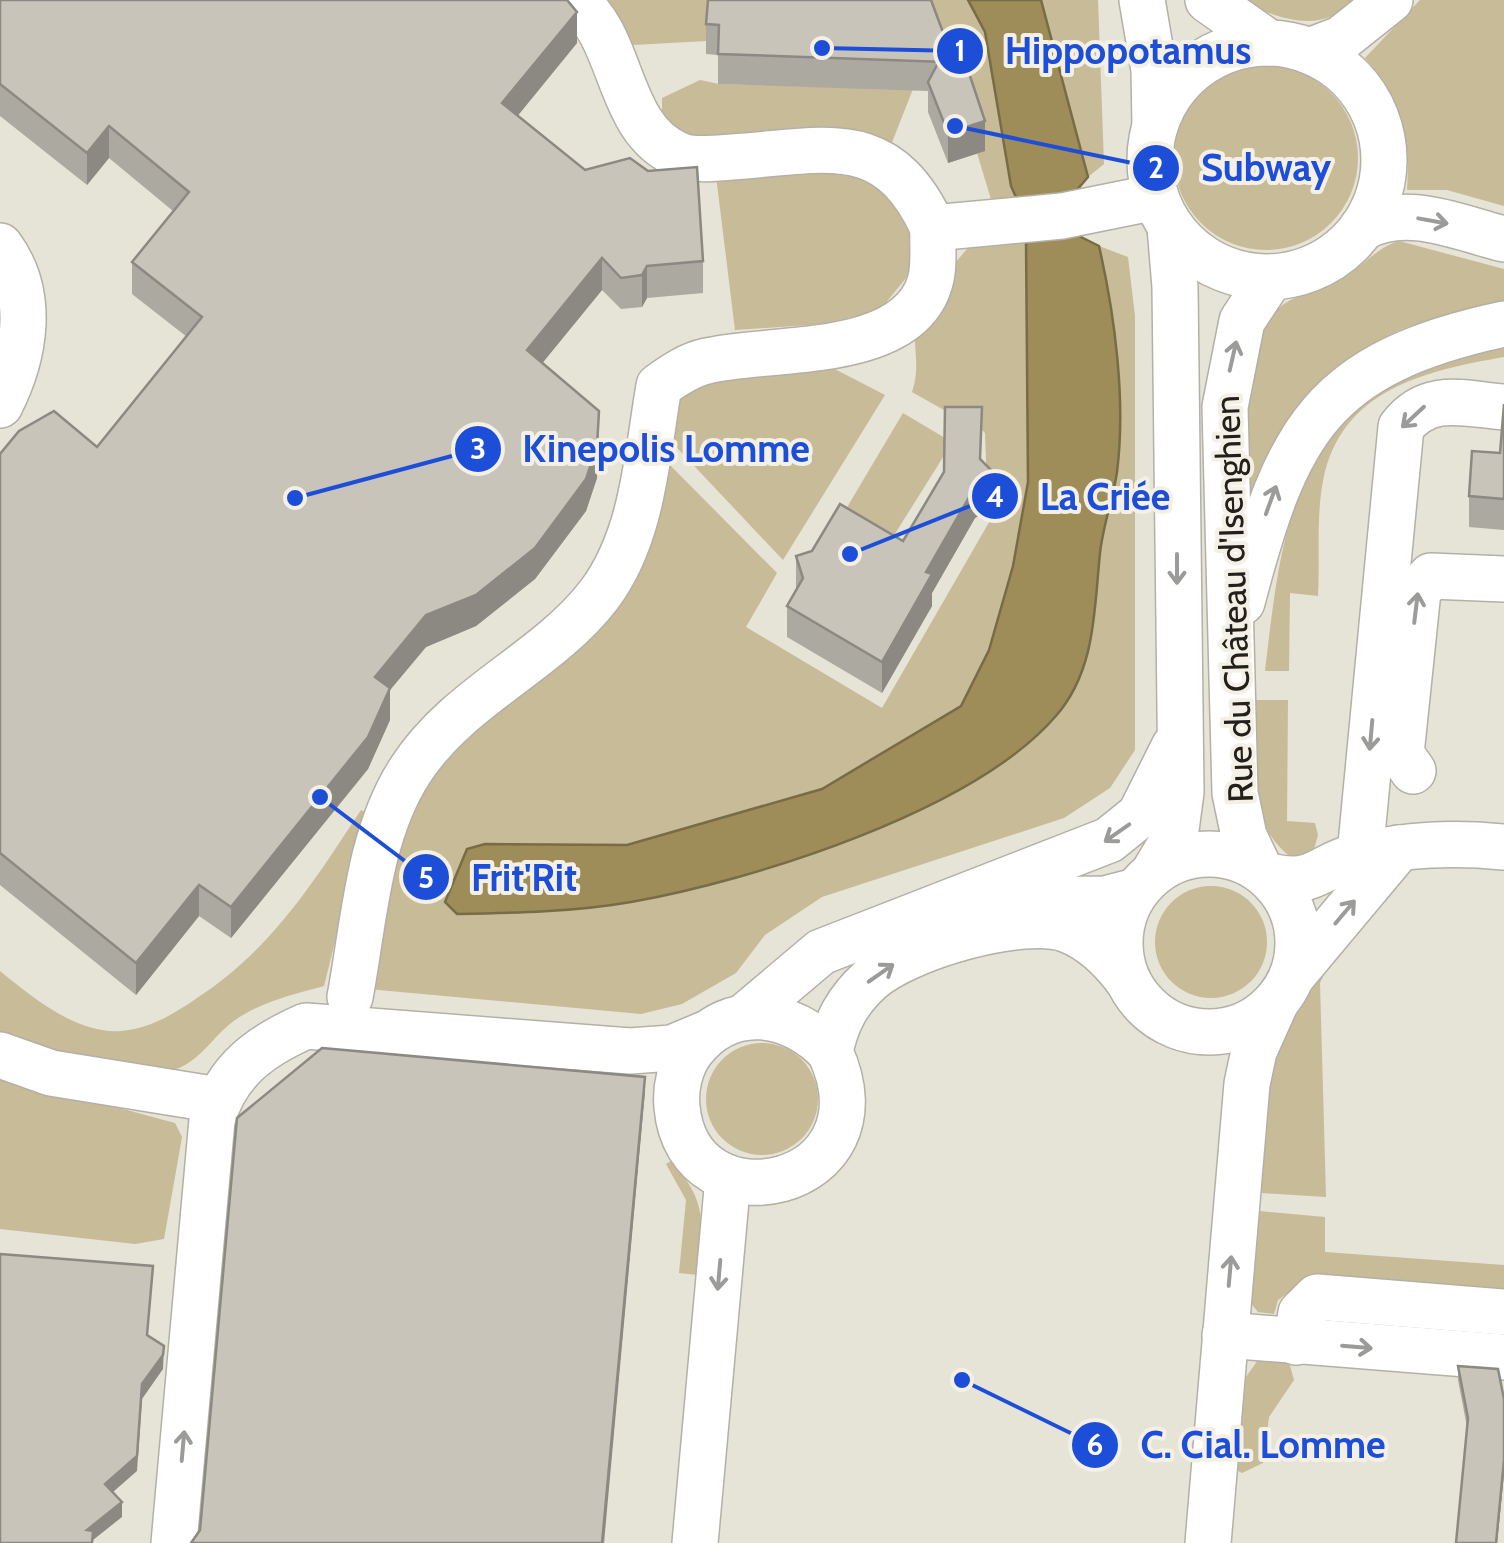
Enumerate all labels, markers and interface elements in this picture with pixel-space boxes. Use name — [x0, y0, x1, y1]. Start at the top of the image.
callout: Hippopotamus — [935, 17, 1272, 85]
text: Hippopotamus — [1005, 27, 1251, 74]
text: 1 — [954, 32, 966, 69]
callout: Subway — [1131, 134, 1351, 202]
text: Subway — [1201, 144, 1332, 191]
text: 2 — [1148, 149, 1164, 186]
one-way arrow — [1416, 212, 1449, 231]
one-way arrow — [1225, 341, 1243, 373]
street label: Rue du Château d'Isenghien — [1205, 395, 1262, 803]
one-way arrow — [1401, 405, 1425, 429]
callout: Kinepolis Lomme — [453, 415, 830, 483]
text: Kinepolis Lomme — [522, 425, 810, 472]
text: 3 — [470, 430, 486, 467]
callout: La Criée — [970, 462, 1191, 530]
text: La Criée — [1040, 473, 1170, 520]
text: 4 — [986, 478, 1004, 515]
one-way arrow — [1263, 486, 1281, 517]
one-way arrow — [1168, 552, 1186, 585]
one-way arrow — [1407, 592, 1426, 624]
one-way arrow — [1361, 718, 1380, 750]
one-way arrow — [1104, 822, 1131, 843]
callout: Frit'Rit — [401, 843, 597, 911]
text: Frit'Rit — [471, 854, 577, 901]
text: 5 — [418, 859, 434, 896]
one-way arrow — [1333, 900, 1356, 925]
one-way arrow — [867, 963, 894, 984]
one-way arrow — [1221, 1256, 1240, 1288]
one-way arrow — [709, 1259, 728, 1291]
one-way arrow — [1340, 1338, 1372, 1357]
callout: C. Cial. Lomme — [1070, 1411, 1405, 1479]
text: C. Cial. Lomme — [1140, 1421, 1386, 1468]
text: 6 — [1087, 1426, 1103, 1463]
one-way arrow — [173, 1430, 192, 1462]

